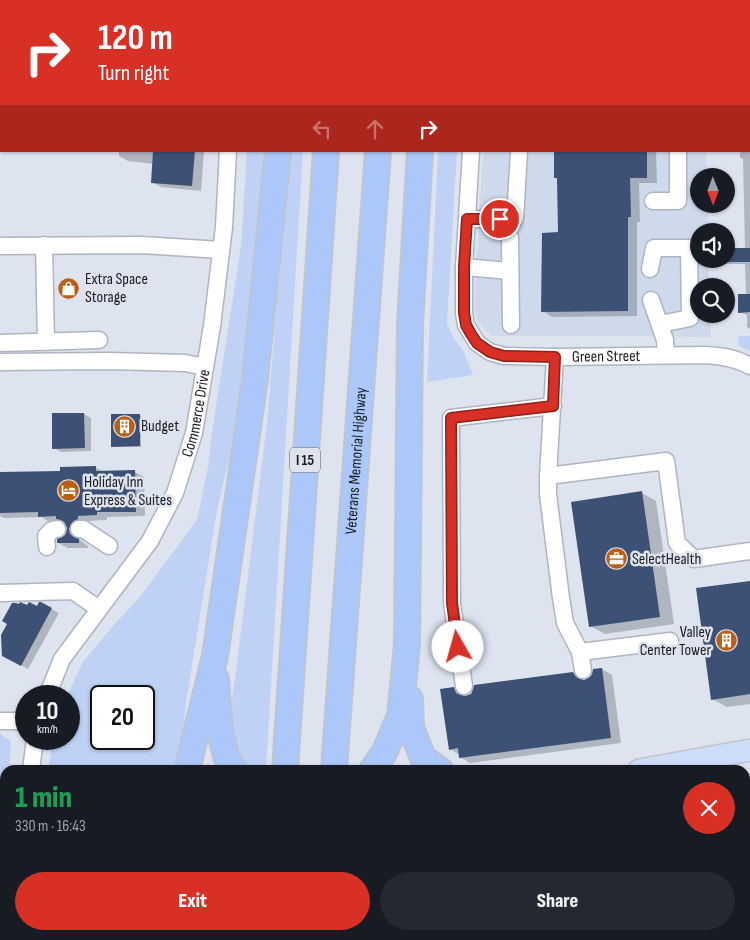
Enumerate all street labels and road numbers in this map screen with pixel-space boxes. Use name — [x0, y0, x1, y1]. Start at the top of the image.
street label: Green Street — [572, 346, 641, 366]
street label: Commerce Drive — [178, 368, 214, 459]
street label: Veterans Memorial Highway — [341, 387, 371, 535]
road number: I 15 — [290, 448, 320, 472]

